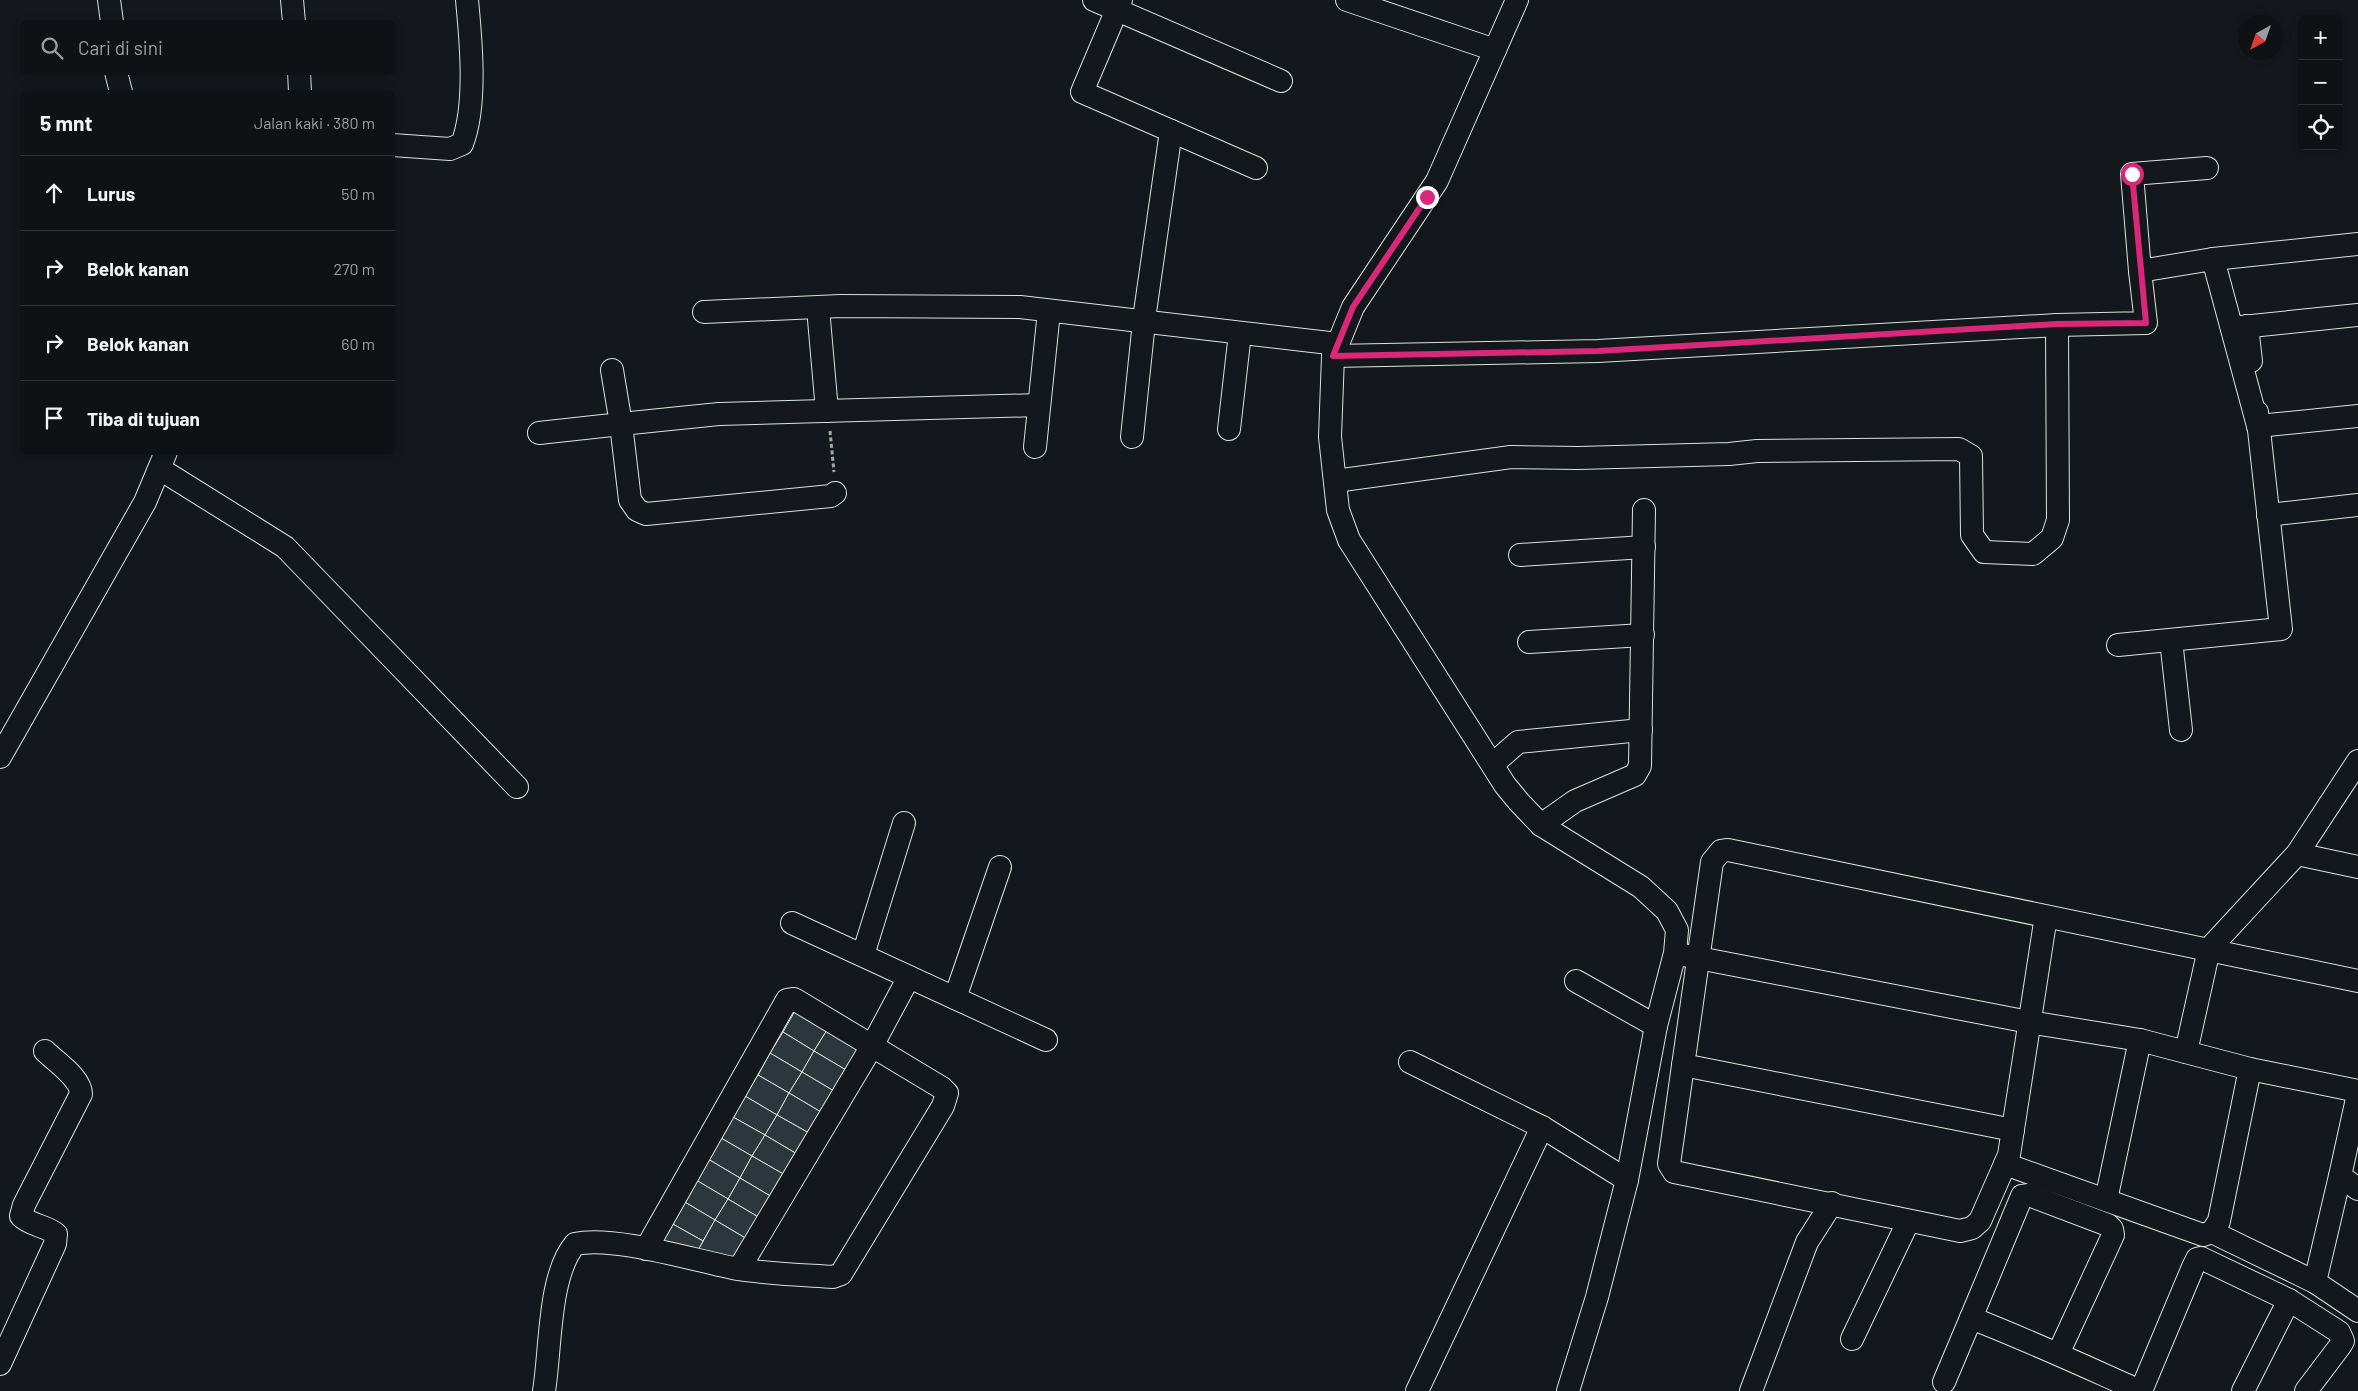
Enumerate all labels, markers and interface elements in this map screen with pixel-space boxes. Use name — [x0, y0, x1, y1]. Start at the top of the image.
north arrow — [2238, 15, 2283, 60]
map controls — [2298, 15, 2343, 150]
button: + — [2298, 15, 2343, 60]
search box — [20, 20, 395, 75]
icon: search — [38, 34, 66, 62]
text: Cari di sini — [78, 36, 163, 59]
button: − — [2298, 60, 2343, 105]
button: locate — [2298, 105, 2343, 150]
text: 5 mnt — [40, 110, 93, 135]
text: Jalan kaki · 380 m — [254, 113, 375, 132]
route start — [2121, 163, 2144, 186]
icon: ahead — [40, 179, 68, 207]
text: Lurus — [87, 182, 135, 205]
text: 50 m — [341, 184, 375, 203]
route end — [1416, 186, 1439, 209]
icon: right — [40, 254, 68, 282]
text: Belok kanan — [87, 257, 189, 280]
text: 270 m — [333, 259, 375, 278]
icon: right — [40, 329, 68, 357]
text: Belok kanan — [87, 332, 189, 355]
text: 60 m — [341, 334, 375, 353]
icon: arrive — [40, 404, 68, 432]
text: Tiba di tujuan — [87, 407, 200, 430]

